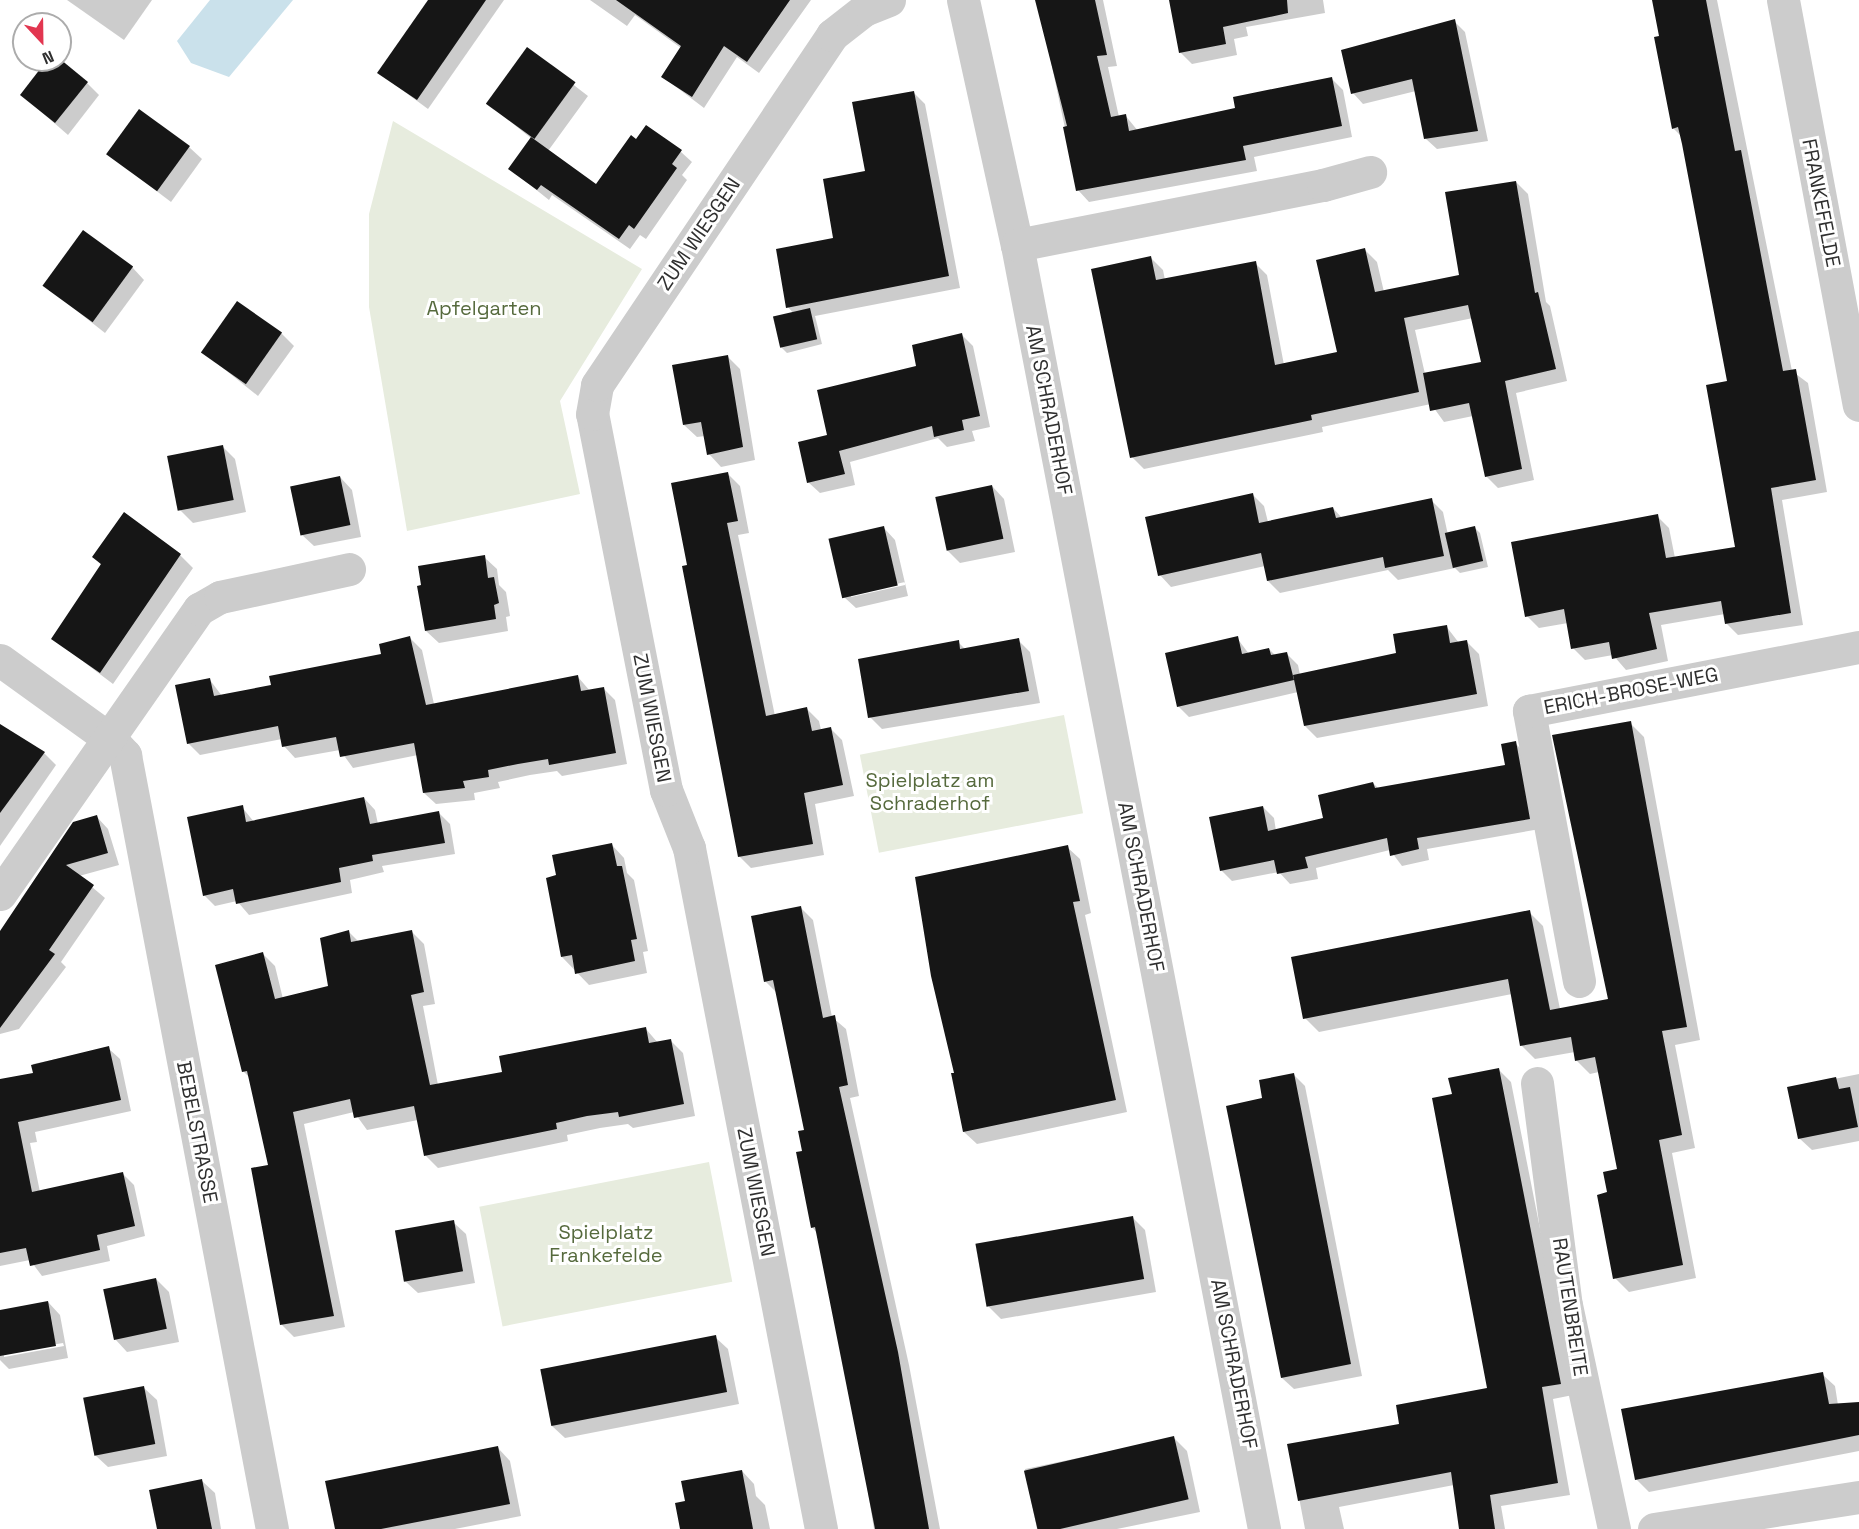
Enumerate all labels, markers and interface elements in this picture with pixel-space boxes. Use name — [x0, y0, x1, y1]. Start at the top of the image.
north arrow — [12, 12, 72, 72]
text: N — [39, 46, 57, 69]
street label: FRANKEFELDE — [1797, 137, 1845, 269]
street label: ZUM WIESGEN — [652, 173, 746, 295]
park label: Apfelgarten — [426, 296, 542, 320]
street label: AM SCHRADERHOF — [1021, 323, 1077, 497]
street label: ZUM WIESGEN — [628, 651, 676, 785]
street label: ERICH-BROSE-WEG — [1542, 662, 1720, 720]
park label: Spielplatz am Schraderhof — [866, 769, 994, 816]
street label: AM SCHRADERHOF — [1113, 800, 1169, 974]
street label: BEBELSTRASSE — [171, 1059, 223, 1205]
street label: ZUM WIESGEN — [732, 1125, 780, 1259]
park label: Spielplatz Frankefelde — [549, 1221, 663, 1268]
street label: RAUTENBREITE — [1547, 1236, 1593, 1378]
street label: AM SCHRADERHOF — [1206, 1277, 1262, 1451]

